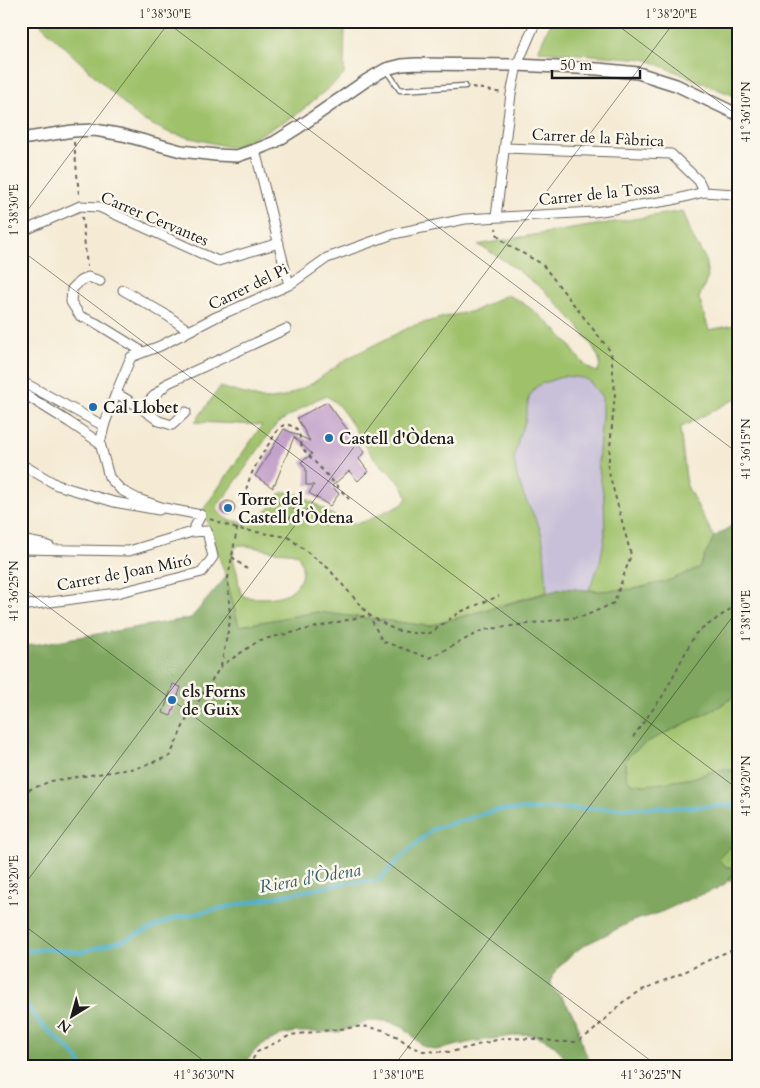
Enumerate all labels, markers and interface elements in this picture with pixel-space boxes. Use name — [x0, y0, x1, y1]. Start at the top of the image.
text: 1°38'30"E — [139, 6, 191, 22]
text: 1°38'20"E — [645, 6, 697, 22]
scale bar — [552, 48, 640, 80]
text: 50 m — [560, 55, 592, 75]
text: 41°36'10"N — [738, 81, 754, 142]
street label: Carrer de la Fàbrica — [531, 124, 665, 152]
street label: Carrer de la Tossa — [537, 177, 661, 211]
text: 1°38'30"E — [6, 184, 22, 236]
street label: Carrer Cervantes — [97, 186, 212, 252]
street label: Carrer del Pi — [205, 258, 293, 316]
place label: Cal Llobet — [103, 397, 178, 419]
marker: Cal Llobet — [87, 401, 99, 413]
text: 41°36'15"N — [738, 418, 754, 479]
place label: Castell d'Òdena — [339, 427, 454, 450]
marker: Castell d'Òdena — [323, 432, 335, 444]
place label: Torre del Castell d'Òdena — [238, 489, 353, 529]
marker: Torre del Castell d'Òdena — [222, 502, 234, 514]
street label: Carrer de Joan Miró — [55, 549, 194, 597]
text: 41°36'25"N — [6, 560, 22, 621]
text: 1°38'10"E — [738, 590, 754, 642]
place label: els Forns de Guix — [182, 681, 246, 721]
marker: els Forns de Guix — [166, 694, 178, 706]
text: 41°36'20"N — [738, 755, 754, 816]
text: 1°38'20"E — [6, 855, 22, 907]
water label: Riera d'Òdena — [257, 857, 363, 900]
north arrow — [48, 990, 98, 1040]
text: N — [54, 1015, 75, 1037]
text: 41°36'30"N — [174, 1067, 235, 1083]
text: 1°38'10"E — [372, 1067, 424, 1083]
text: 41°36'25"N — [621, 1067, 682, 1083]

